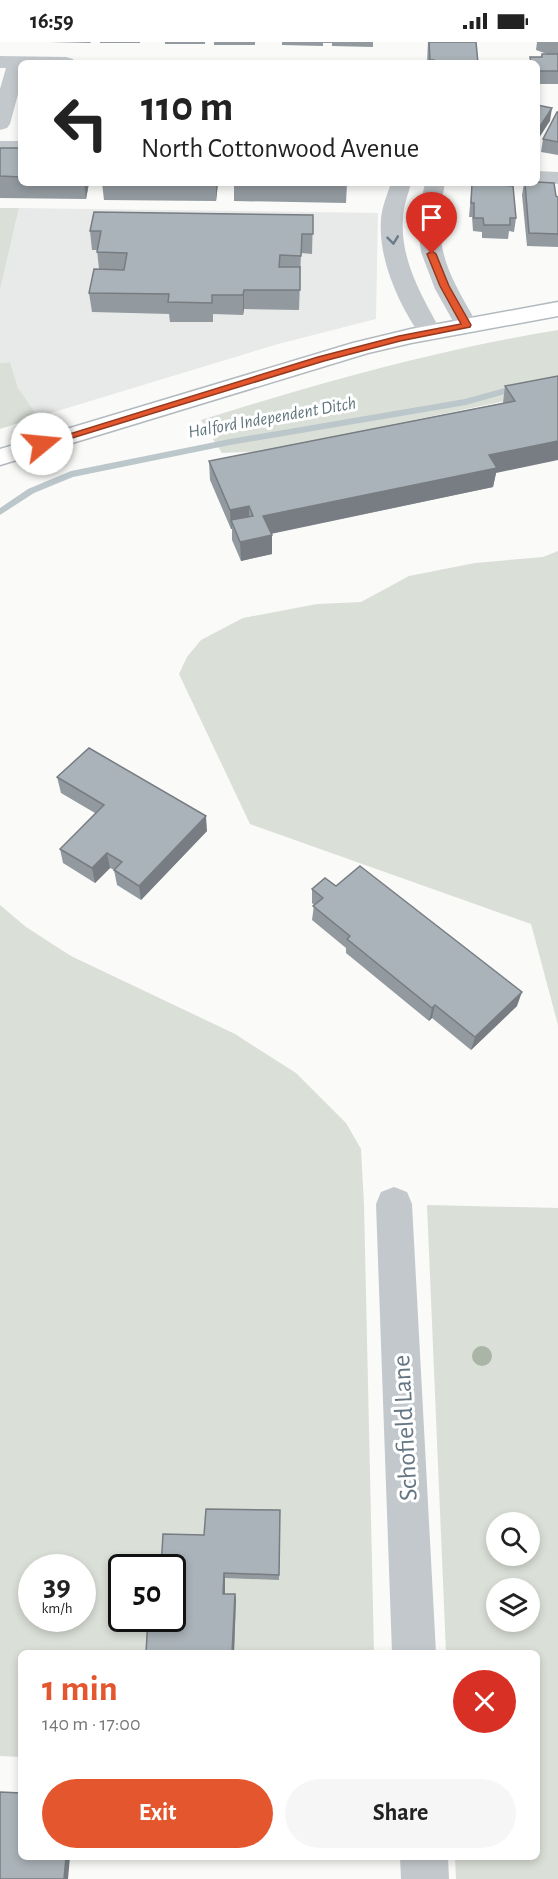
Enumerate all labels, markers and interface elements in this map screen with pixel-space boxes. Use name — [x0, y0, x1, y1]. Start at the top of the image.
text: 16:59 — [30, 10, 74, 32]
icon: left — [42, 84, 120, 162]
text: 110 m — [141, 86, 233, 128]
text: North Cottonwood Avenue — [141, 135, 419, 162]
pin — [406, 192, 457, 254]
icon: arrive — [415, 201, 448, 234]
one-way arrow — [386, 236, 399, 245]
water label: Halford Independent Ditch — [187, 394, 357, 442]
position arrow — [10, 412, 74, 476]
street label: Schofield Lane — [388, 1354, 422, 1502]
map controls — [486, 1512, 540, 1632]
button: search — [486, 1512, 540, 1566]
speed limit sign: 50 — [108, 1554, 186, 1632]
text: 39 — [43, 1571, 71, 1601]
button: layers — [486, 1578, 540, 1632]
text: km/h — [42, 1601, 72, 1616]
button: close — [453, 1670, 516, 1733]
text: 1 min — [42, 1671, 118, 1707]
text: 140 m · 17:00 — [42, 1714, 140, 1734]
button: Exit — [42, 1779, 273, 1848]
button: Share — [285, 1779, 516, 1848]

